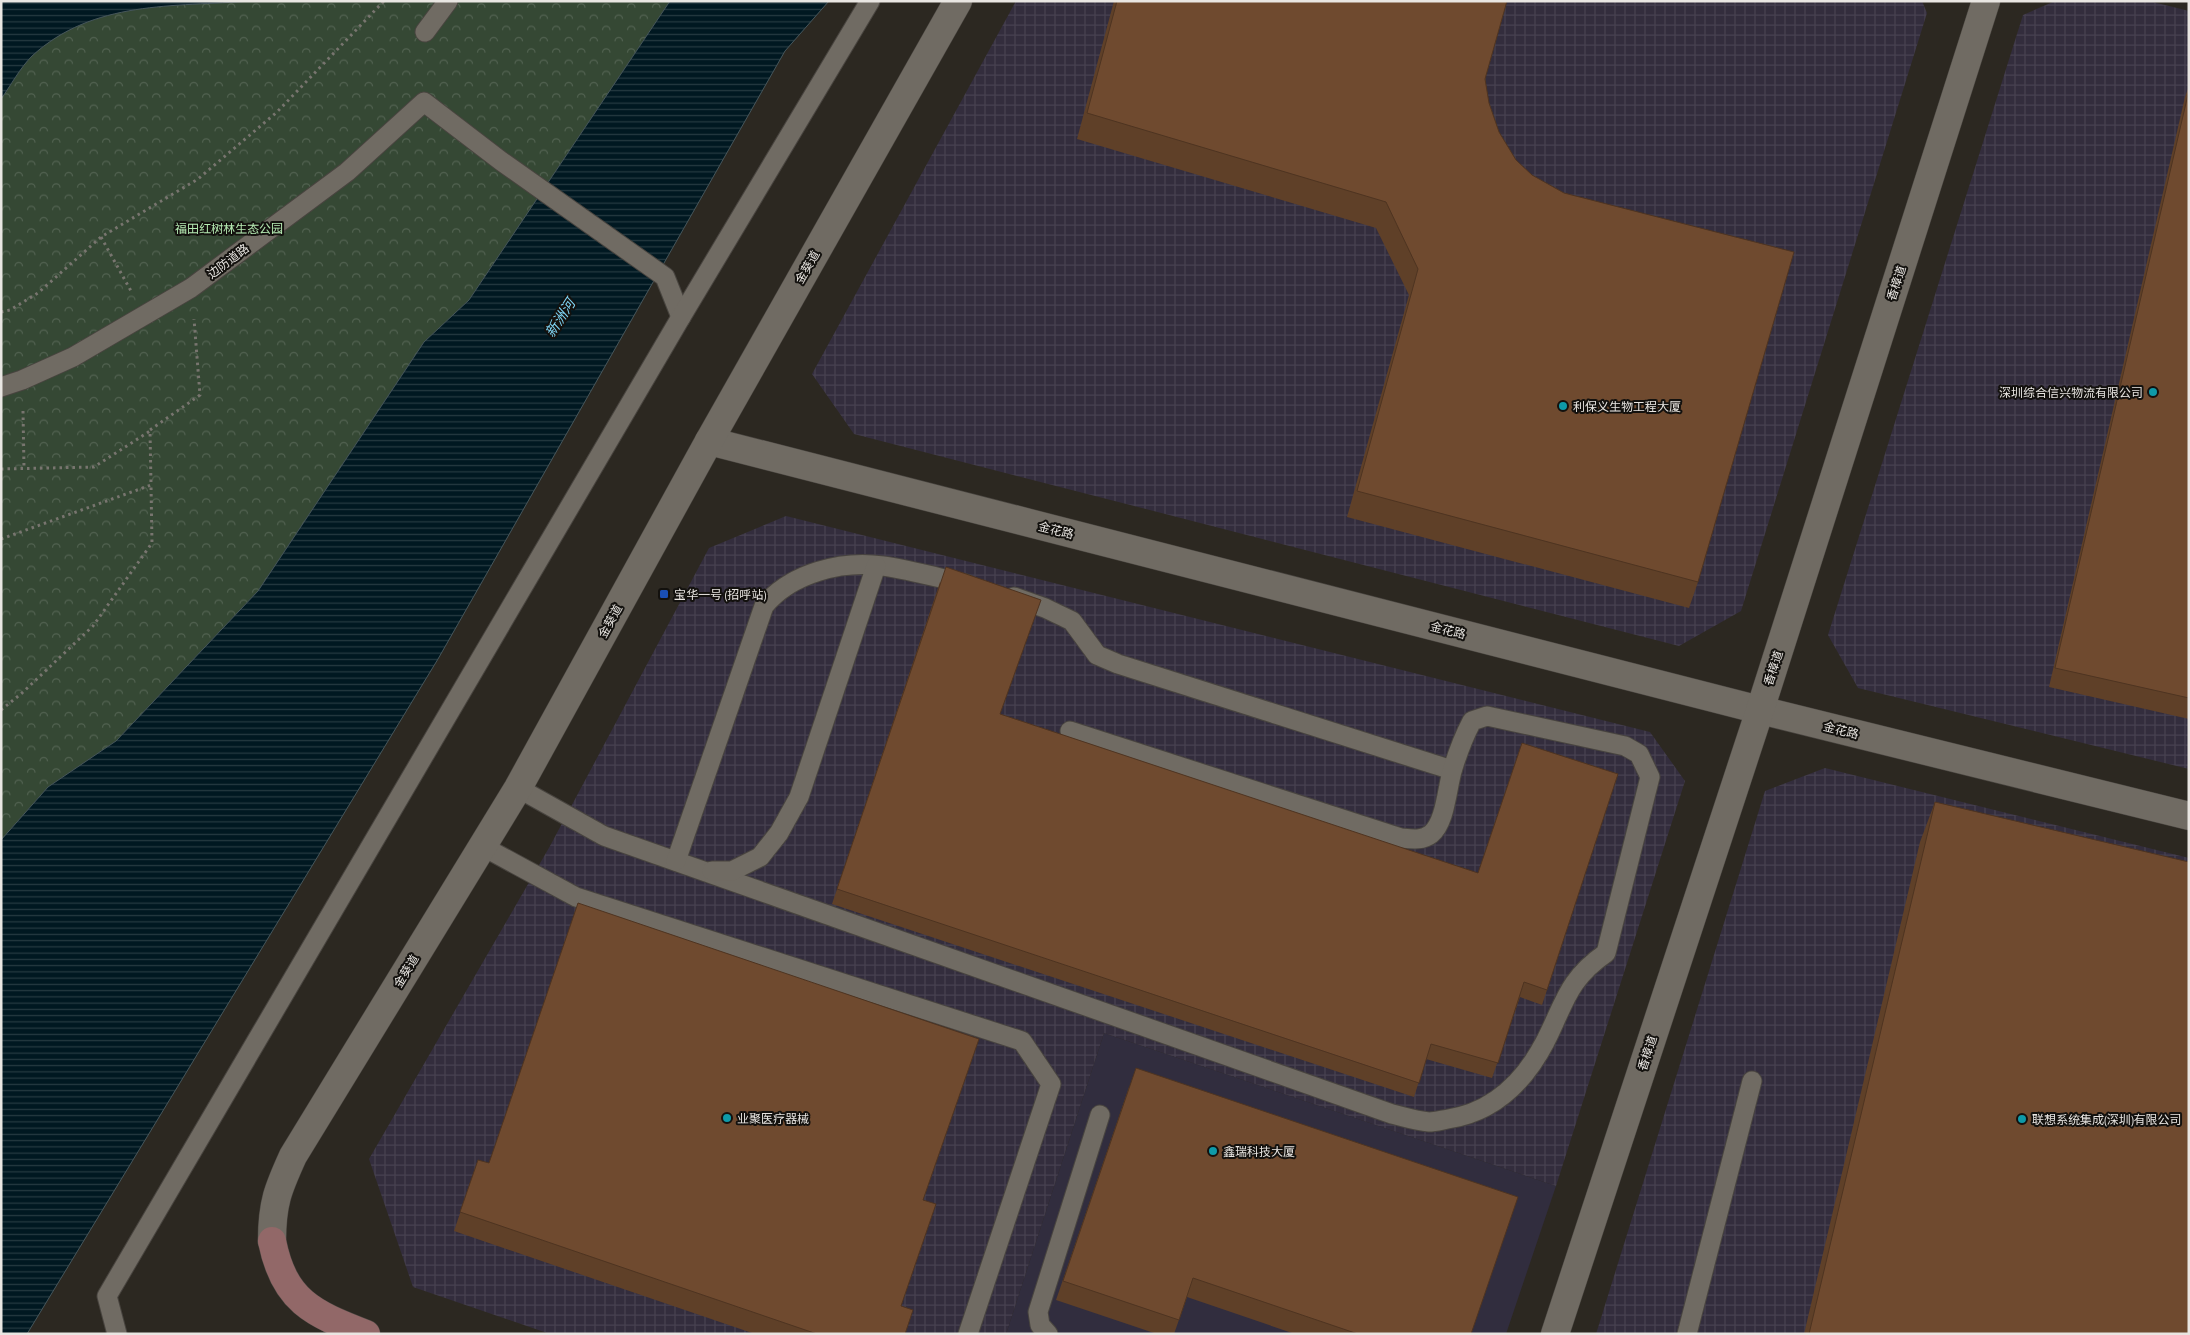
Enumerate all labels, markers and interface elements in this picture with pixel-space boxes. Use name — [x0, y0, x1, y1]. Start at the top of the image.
park label: 福田红树林生态公园 — [175, 221, 283, 236]
street label: 边防道路 — [204, 241, 252, 281]
street label: 金葵道 — [792, 248, 822, 286]
street label: 香樟道 — [1883, 264, 1909, 302]
water label: 新洲河 — [541, 293, 581, 341]
place label: 深圳综合信兴物流有限公司 — [1999, 385, 2143, 400]
marker: 深圳综合信兴物流有限公司 — [2147, 386, 2159, 398]
place label: 利保义生物工程大厦 — [1573, 399, 1681, 414]
marker: 利保义生物工程大厦 — [1557, 400, 1569, 412]
street label: 金花路 — [1037, 518, 1075, 542]
place label: 宝华一号 (招呼站) — [674, 587, 766, 602]
marker: 宝华一号 (招呼站) — [658, 588, 670, 600]
street label: 金葵道 — [595, 602, 625, 640]
street label: 金花路 — [1429, 618, 1467, 642]
street label: 香樟道 — [1760, 649, 1786, 687]
street label: 金花路 — [1822, 718, 1860, 742]
street label: 金葵道 — [390, 952, 422, 990]
street label: 香樟道 — [1634, 1034, 1660, 1072]
place label: 业聚医疗器械 — [737, 1111, 809, 1126]
marker: 业聚医疗器械 — [721, 1112, 733, 1124]
place label: 联想系统集成(深圳)有限公司 — [2032, 1112, 2182, 1127]
marker: 联想系统集成(深圳)有限公司 — [2016, 1113, 2028, 1125]
place label: 鑫瑞科技大厦 — [1223, 1144, 1295, 1159]
marker: 鑫瑞科技大厦 — [1207, 1145, 1219, 1157]

